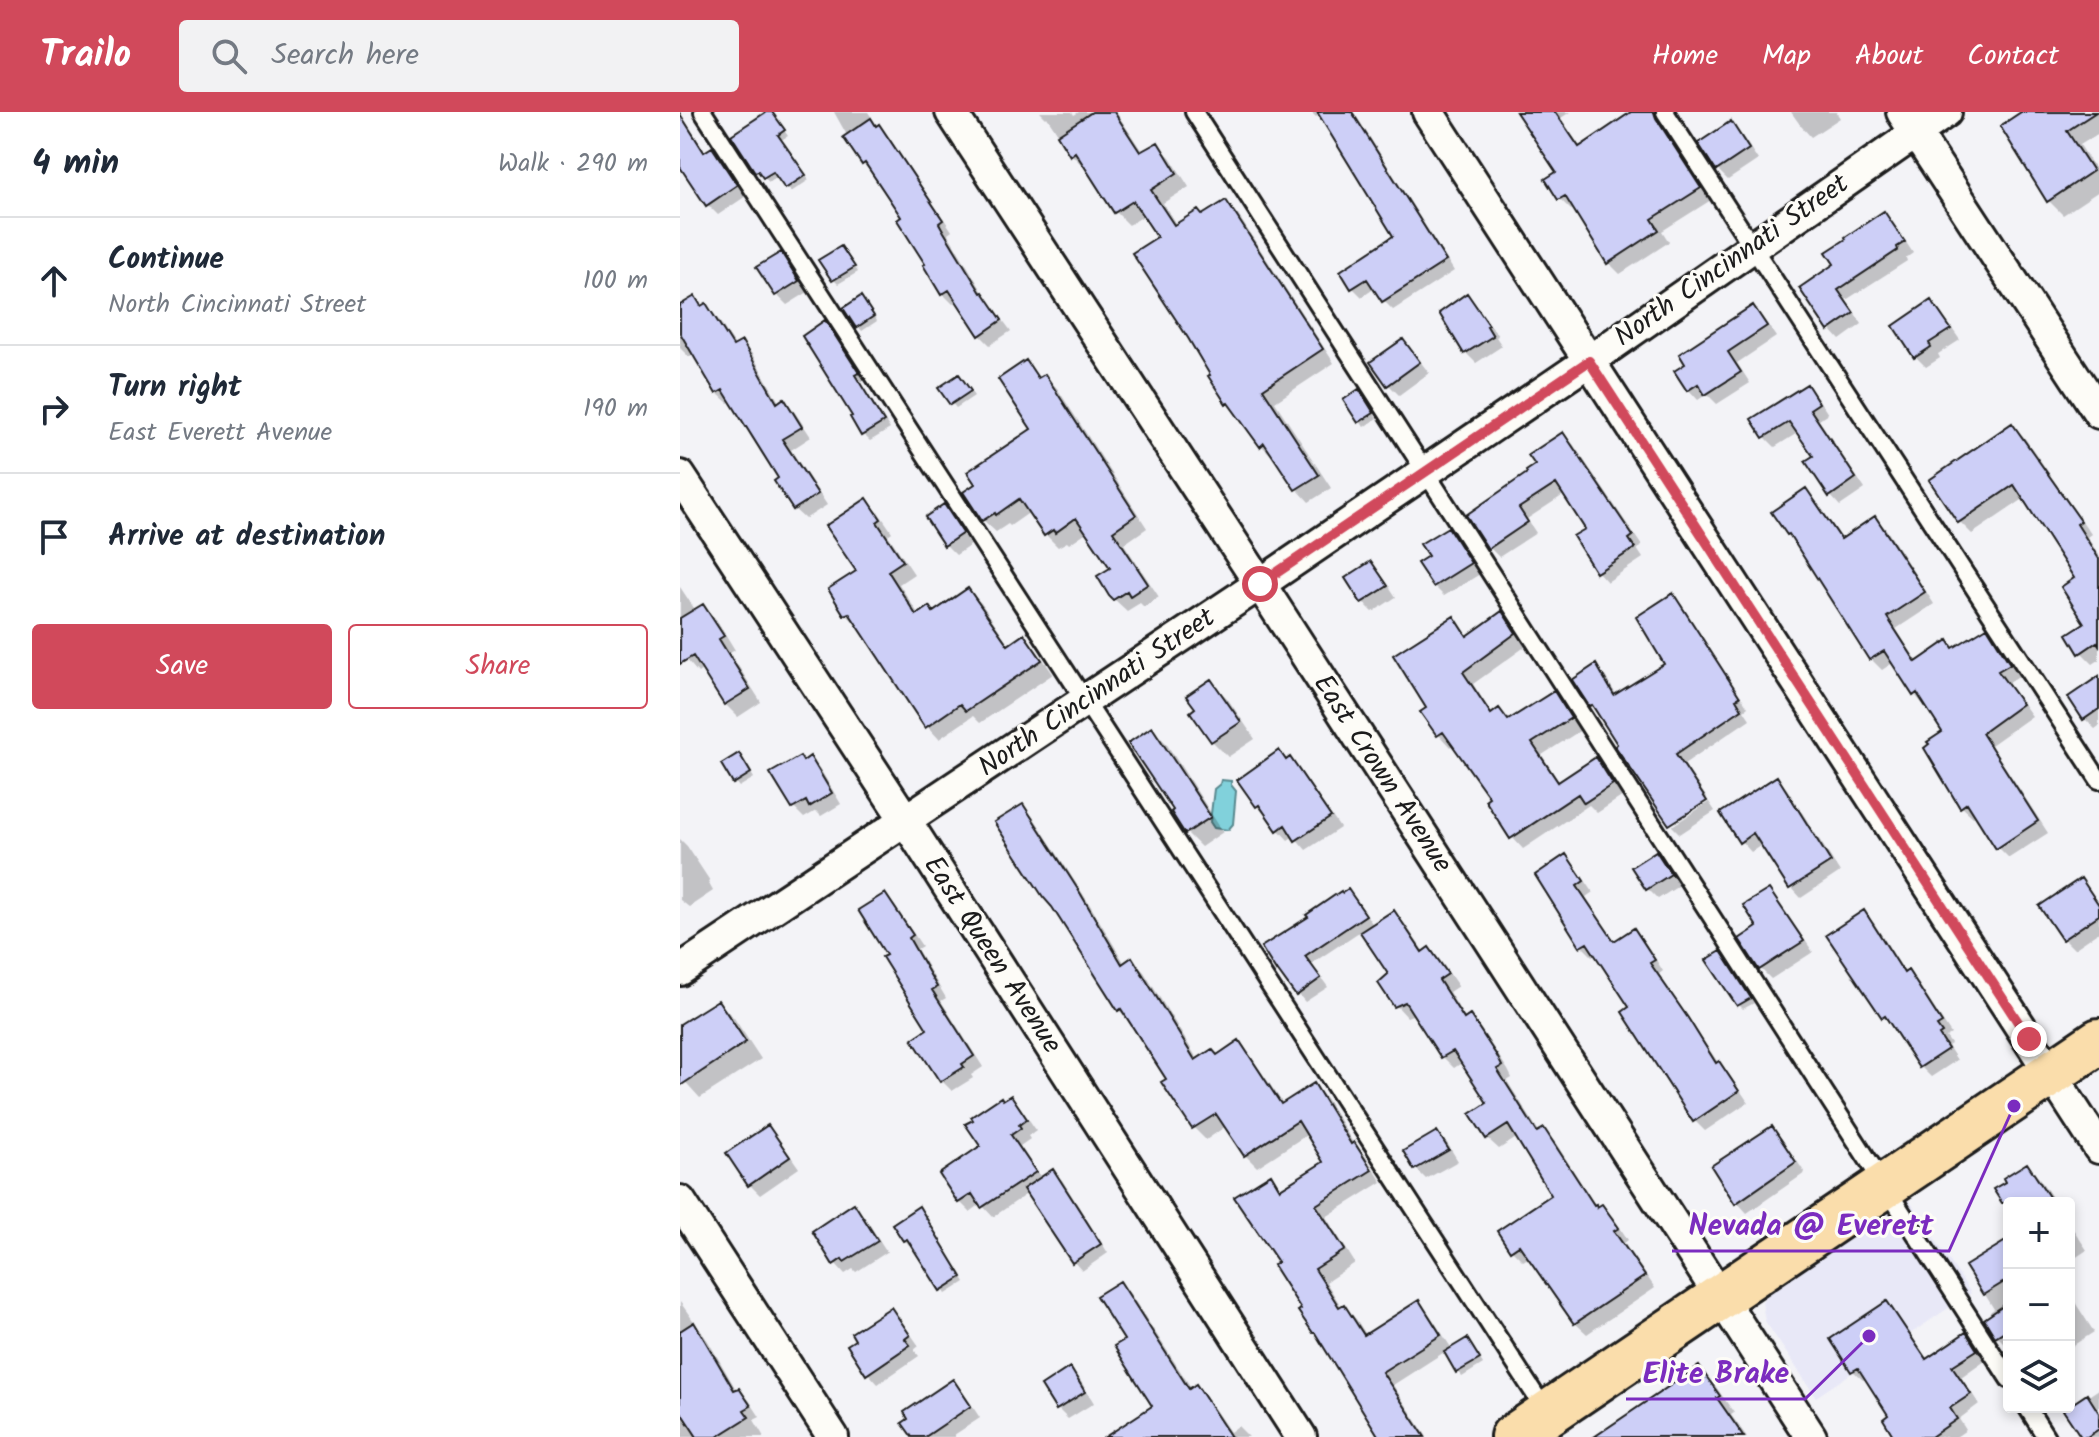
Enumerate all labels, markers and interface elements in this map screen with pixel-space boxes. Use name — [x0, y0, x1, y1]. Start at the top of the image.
search box — [179, 20, 739, 92]
text: Trailo — [40, 26, 131, 86]
text: Search here — [271, 32, 419, 80]
icon: search — [207, 34, 251, 78]
text: Home — [1652, 34, 1718, 79]
text: Map — [1762, 34, 1811, 79]
text: About — [1855, 34, 1923, 79]
text: Contact — [1967, 34, 2059, 79]
text: 4 min — [32, 137, 119, 191]
text: Walk · 290 m — [498, 143, 648, 185]
street label: North Cincinnati Street — [1605, 162, 1860, 359]
text: Continue — [108, 236, 224, 284]
icon: ahead — [32, 259, 76, 303]
text: 100 m — [583, 260, 648, 302]
text: North Cincinnati Street — [108, 284, 366, 326]
text: Turn right — [108, 364, 241, 412]
icon: right — [32, 387, 76, 431]
text: 190 m — [583, 388, 648, 430]
text: East Everett Avenue — [108, 412, 332, 454]
text: Arrive at destination — [108, 513, 385, 561]
icon: arrive — [32, 515, 76, 559]
route start — [1242, 566, 1278, 602]
street label: North Cincinnati Street — [969, 596, 1226, 789]
button: Save — [32, 624, 332, 709]
button: Share — [348, 624, 648, 709]
street label: East Crown Avenue — [1301, 665, 1464, 883]
street label: East Queen Avenue — [911, 847, 1073, 1063]
route end — [2011, 1021, 2047, 1057]
callout: Nevada @ Everett — [1672, 1197, 1949, 1251]
map controls — [2003, 1197, 2075, 1413]
button: + — [2003, 1197, 2075, 1269]
text: Nevada @ Everett — [1689, 1203, 1934, 1251]
button: − — [2003, 1269, 2075, 1341]
button: layers — [2003, 1341, 2075, 1413]
callout: Elite Brake — [1626, 1345, 1805, 1399]
text: Elite Brake — [1643, 1351, 1790, 1399]

